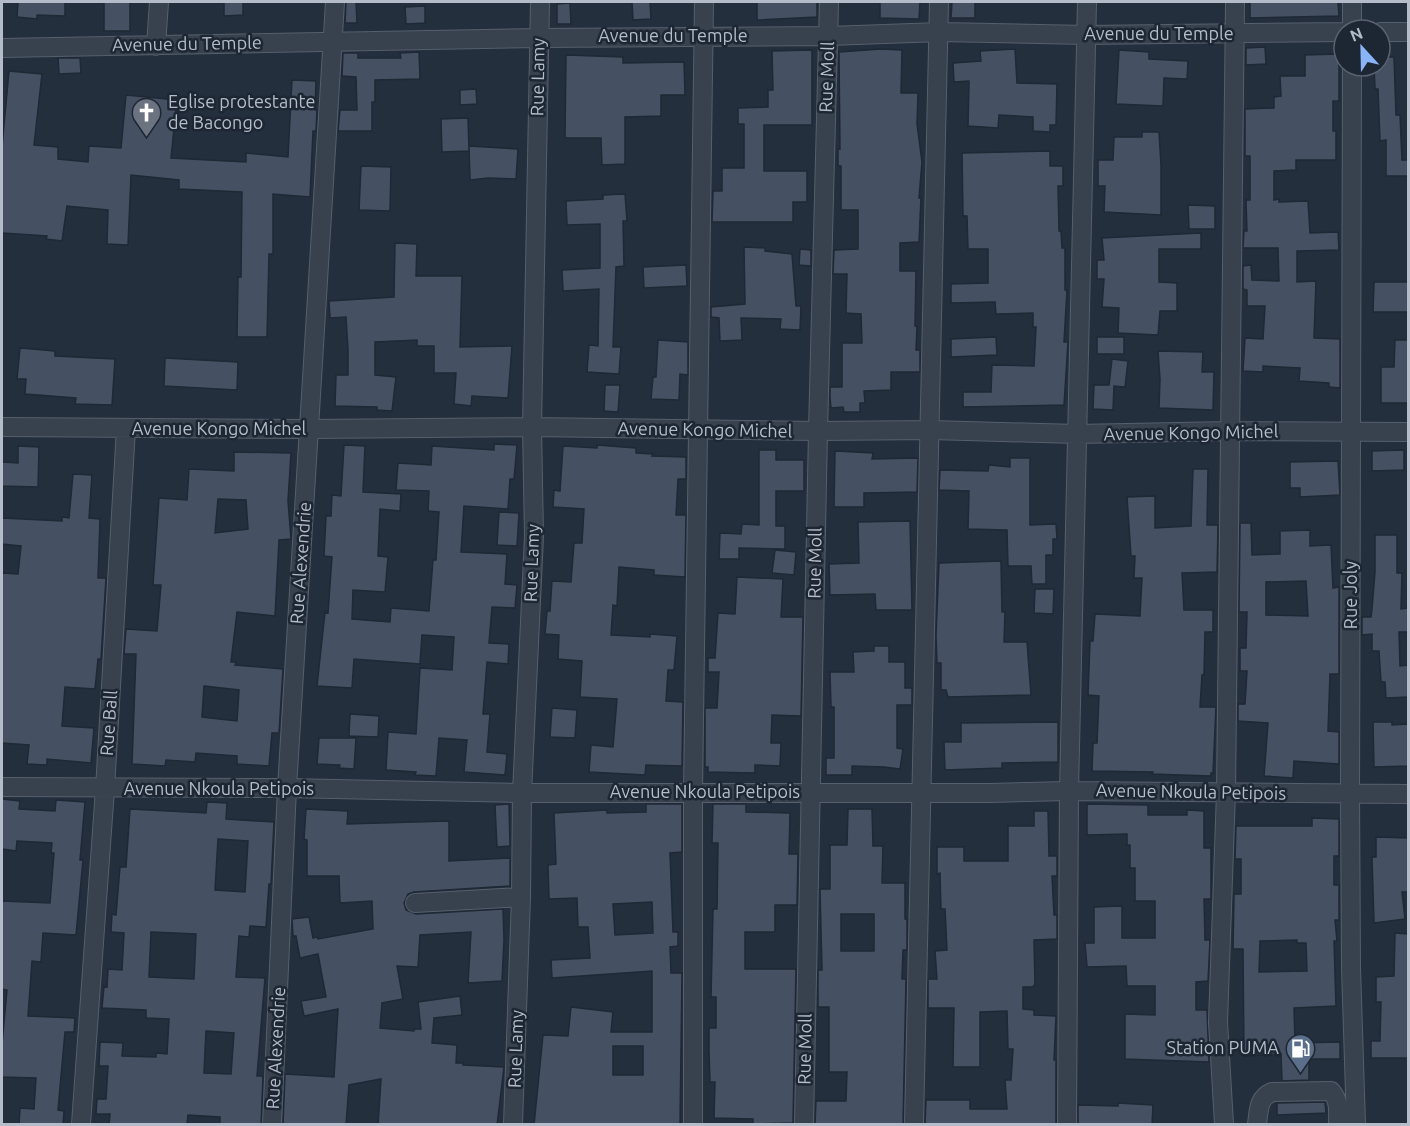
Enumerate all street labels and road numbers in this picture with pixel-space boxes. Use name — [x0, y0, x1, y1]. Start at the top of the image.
street label: Avenue du Temple — [1084, 23, 1234, 43]
street label: Avenue du Temple — [598, 25, 748, 45]
street label: Avenue du Temple — [112, 32, 262, 54]
street label: Rue Lamy — [526, 37, 548, 116]
street label: Rue Moll — [815, 41, 837, 113]
street label: Avenue Kongo Michel — [618, 417, 793, 441]
street label: Avenue Kongo Michel — [132, 418, 307, 438]
street label: Avenue Kongo Michel — [1104, 420, 1279, 444]
street label: Rue Alexendrie — [286, 501, 314, 625]
street label: Rue Lamy — [520, 523, 542, 602]
street label: Rue Moll — [803, 527, 825, 599]
street label: Rue Joly — [1340, 561, 1360, 629]
street label: Rue Ball — [96, 689, 120, 756]
street label: Avenue Nkoula Petipois — [124, 778, 314, 798]
street label: Avenue Nkoula Petipois — [1096, 779, 1287, 803]
street label: Avenue Nkoula Petipois — [610, 781, 800, 801]
street label: Rue Alexendrie — [262, 986, 288, 1110]
street label: Rue Lamy — [504, 1009, 526, 1088]
street label: Rue Moll — [793, 1013, 815, 1085]

